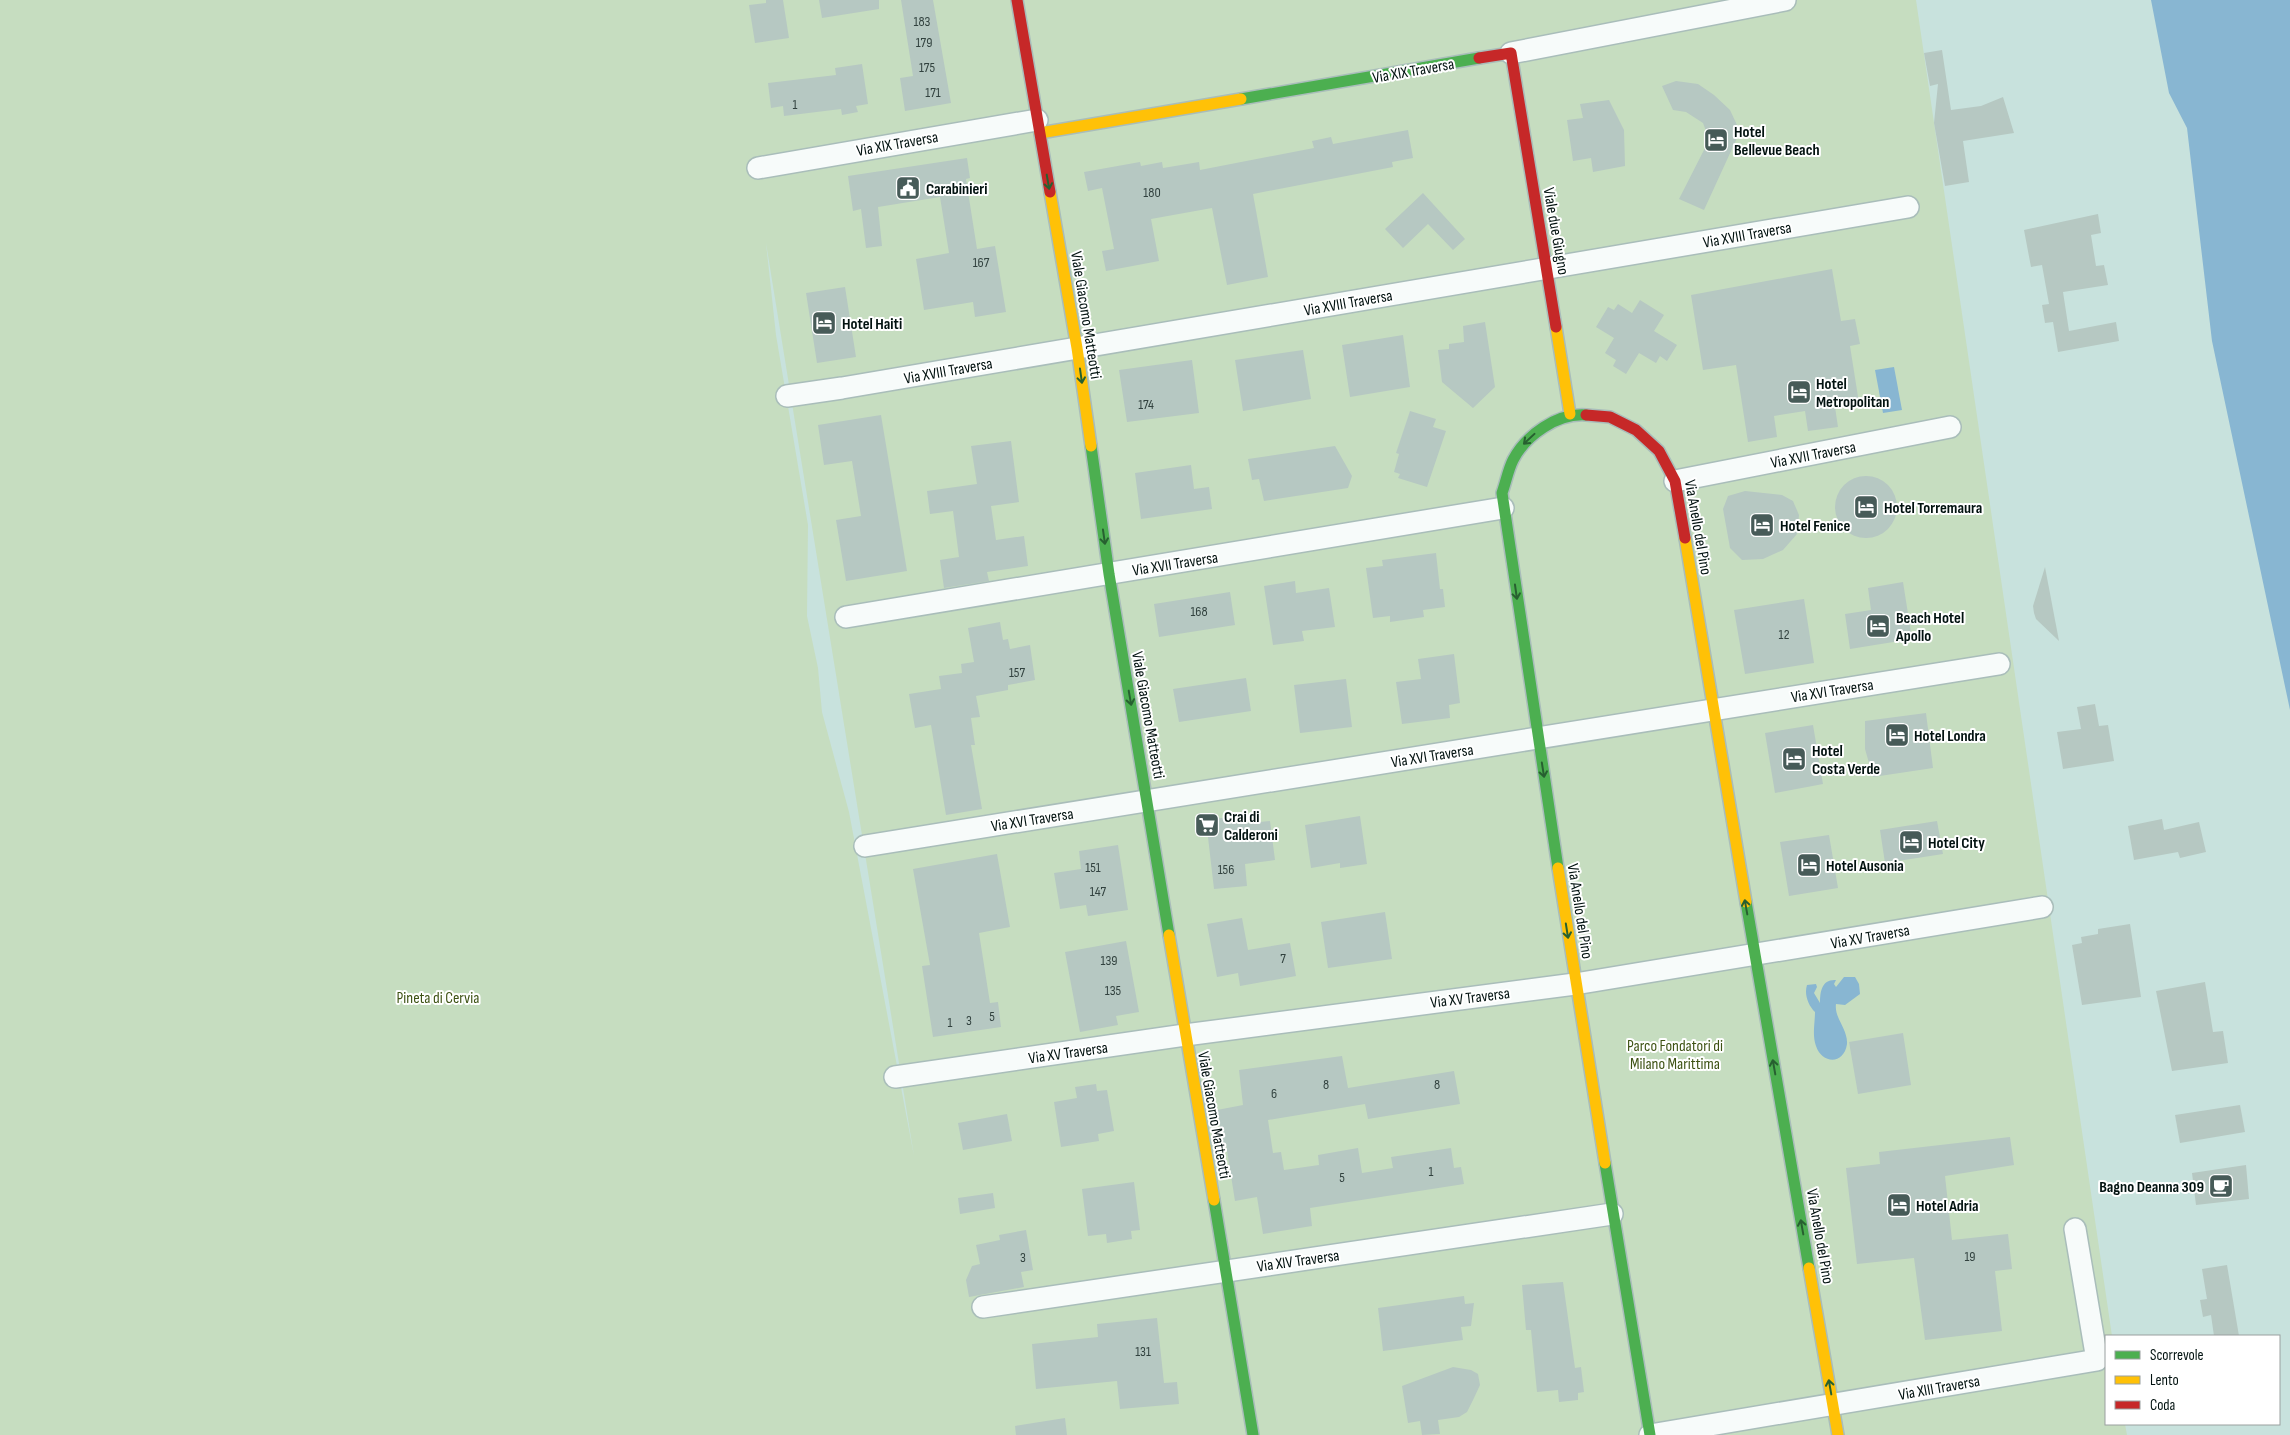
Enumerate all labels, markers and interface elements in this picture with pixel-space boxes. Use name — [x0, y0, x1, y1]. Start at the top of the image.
house number: 183 — [914, 13, 931, 30]
house number: 179 — [916, 34, 932, 51]
street label: Via XIX Traversa — [1371, 55, 1456, 88]
house number: 175 — [919, 59, 935, 76]
house number: 171 — [925, 84, 941, 101]
house number: 1 — [793, 96, 798, 113]
place label: Hotel Bellevue Beach — [1734, 123, 1820, 160]
hotel icon: Hotel Bellevue Beach — [1703, 127, 1729, 153]
street label: Via XIX Traversa — [855, 128, 940, 161]
one-way arrow — [1043, 173, 1053, 189]
public building icon: Carabinieri — [895, 175, 921, 201]
place label: Carabinieri — [926, 180, 987, 199]
house number: 180 — [1143, 184, 1161, 201]
street label: Viale due Giugno — [1539, 186, 1573, 276]
street label: Via XVIII Traversa — [1702, 218, 1793, 253]
street label: Viale Giacomo Matteotti — [1066, 250, 1105, 380]
house number: 167 — [973, 254, 990, 271]
street label: Via XVIII Traversa — [1303, 286, 1394, 321]
hotel icon: Hotel Haiti — [811, 310, 837, 336]
place label: Hotel Haiti — [842, 315, 902, 334]
street label: Via XVIII Traversa — [903, 354, 994, 389]
one-way arrow — [1076, 368, 1086, 384]
place label: Hotel Metropolitan — [1816, 375, 1890, 412]
hotel icon: Hotel Metropolitan — [1786, 379, 1812, 405]
house number: 174 — [1138, 396, 1154, 413]
one-way arrow — [1523, 433, 1536, 445]
street label: Via XVII Traversa — [1769, 438, 1857, 473]
street label: Via Anello del Pino — [1680, 478, 1715, 576]
hotel icon: Hotel Torremaura — [1853, 494, 1879, 520]
place label: Hotel Torremaura — [1884, 499, 1982, 518]
hotel icon: Hotel Fenice — [1749, 512, 1775, 538]
place label: Hotel Fenice — [1780, 517, 1851, 536]
one-way arrow — [1099, 529, 1109, 545]
street label: Via XVII Traversa — [1131, 548, 1219, 581]
one-way arrow — [1511, 584, 1521, 600]
house number: 168 — [1190, 603, 1208, 620]
place label: Beach Hotel Apollo — [1895, 609, 1964, 646]
hotel icon: Beach Hotel Apollo — [1865, 613, 1891, 639]
house number: 12 — [1779, 626, 1790, 643]
street label: Viale Giacomo Matteotti — [1127, 650, 1168, 780]
house number: 157 — [1009, 664, 1025, 681]
street label: Via XVI Traversa — [1790, 676, 1875, 707]
one-way arrow — [1125, 689, 1135, 705]
hotel icon: Hotel Londra — [1884, 722, 1910, 748]
place label: Hotel Londra — [1914, 727, 1986, 746]
street label: Via XVI Traversa — [1390, 741, 1475, 772]
place label: Hotel Costa Verde — [1812, 742, 1880, 779]
hotel icon: Hotel Costa Verde — [1781, 746, 1807, 772]
one-way arrow — [1538, 762, 1548, 778]
street label: Via XVI Traversa — [990, 805, 1075, 836]
place label: Crai di Calderoni — [1224, 808, 1278, 845]
supermarket icon: Crai di Calderoni — [1194, 812, 1220, 838]
hotel icon: Hotel City — [1898, 829, 1924, 855]
place label: Hotel City — [1928, 834, 1985, 853]
hotel icon: Hotel Ausonia — [1796, 852, 1822, 878]
place label: Hotel Ausonia — [1826, 857, 1904, 876]
house number: 151 — [1085, 859, 1101, 876]
house number: 156 — [1218, 861, 1234, 878]
street label: Via Anello del Pino — [1563, 862, 1596, 960]
house number: 147 — [1090, 883, 1107, 900]
one-way arrow — [1741, 899, 1751, 915]
street label: Via XV Traversa — [1829, 921, 1911, 954]
one-way arrow — [1562, 922, 1572, 938]
house number: 7 — [1280, 950, 1286, 967]
house number: 139 — [1101, 952, 1117, 969]
house number: 135 — [1105, 982, 1122, 999]
street label: Via XV Traversa — [1429, 984, 1511, 1013]
park label: Pineta di Cervia — [397, 989, 479, 1008]
house number: 5 — [989, 1008, 995, 1025]
house number: 3 — [966, 1012, 972, 1029]
house number: 1 — [948, 1014, 953, 1031]
park label: Parco Fondatori di Milano Marittima — [1627, 1037, 1723, 1074]
street label: Via XV Traversa — [1027, 1039, 1109, 1068]
street label: Viale Giacomo Matteotti — [1193, 1050, 1234, 1180]
one-way arrow — [1769, 1059, 1779, 1075]
house number: 8 — [1323, 1076, 1329, 1093]
house number: 8 — [1434, 1076, 1440, 1093]
house number: 6 — [1271, 1085, 1277, 1102]
house number: 1 — [1429, 1163, 1434, 1180]
house number: 5 — [1339, 1169, 1345, 1186]
cafe icon: Bagno Deanna 309 — [2208, 1173, 2234, 1199]
place label: Bagno Deanna 309 — [2099, 1178, 2204, 1197]
street label: Via Anello del Pino — [1802, 1187, 1837, 1285]
hotel icon: Hotel Adria — [1886, 1192, 1912, 1218]
place label: Hotel Adria — [1916, 1197, 1978, 1216]
one-way arrow — [1797, 1219, 1807, 1235]
street label: Via XIV Traversa — [1256, 1246, 1341, 1277]
house number: 19 — [1964, 1248, 1976, 1265]
house number: 3 — [1020, 1249, 1026, 1266]
legend — [2105, 1335, 2280, 1425]
house number: 131 — [1135, 1343, 1151, 1360]
text: Scorrevole — [2150, 1346, 2204, 1365]
text: Lento — [2150, 1371, 2179, 1390]
street label: Via XIII Traversa — [1897, 1372, 1981, 1405]
one-way arrow — [1825, 1379, 1835, 1395]
text: Coda — [2150, 1396, 2176, 1415]

